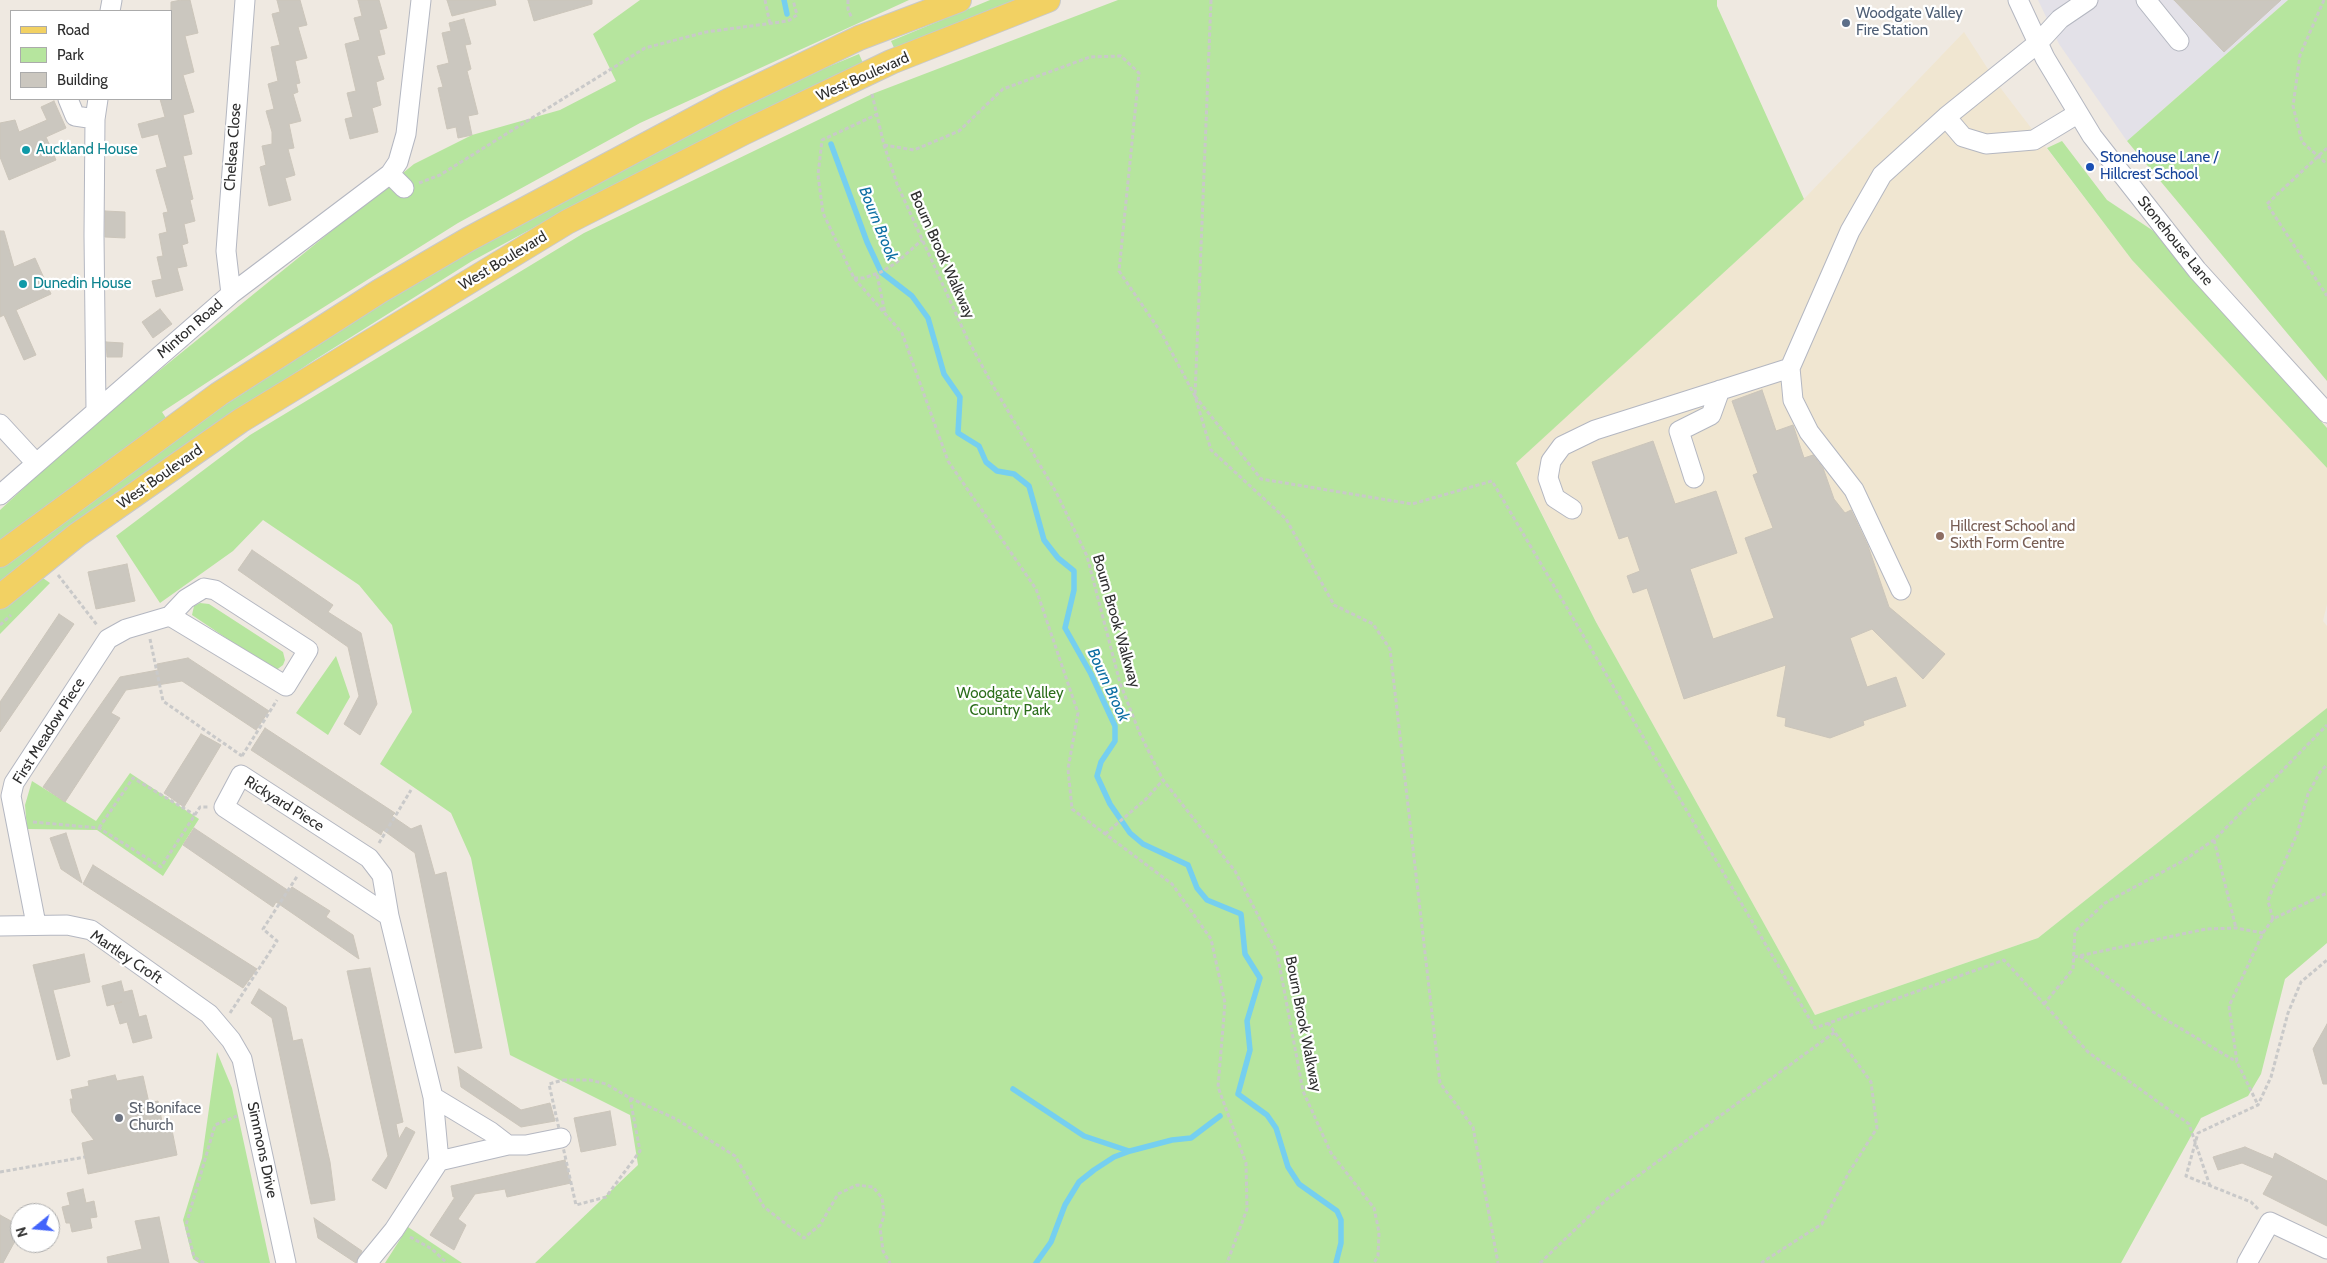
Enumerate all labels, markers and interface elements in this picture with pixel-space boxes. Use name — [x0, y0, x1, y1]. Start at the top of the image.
place label: Woodgate Valley Fire Station — [1856, 5, 1963, 40]
legend — [10, 10, 172, 100]
marker: Woodgate Valley Fire Station — [1840, 17, 1852, 29]
text: Road — [57, 21, 90, 39]
text: Park — [57, 46, 84, 64]
street label: West Boulevard — [814, 49, 912, 105]
text: Building — [57, 71, 108, 89]
street label: Chelsea Close — [221, 103, 245, 191]
place label: Auckland House — [36, 141, 138, 159]
marker: Auckland House — [20, 144, 32, 156]
place label: Stonehouse Lane / Hillcrest School — [2100, 149, 2218, 184]
marker: Stonehouse Lane / Hillcrest School — [2084, 161, 2096, 173]
water label: Bourn Brook — [854, 184, 902, 264]
street label: Bourn Brook Walkway — [906, 188, 978, 322]
street label: Stonehouse Lane — [2133, 193, 2217, 289]
street label: West Boulevard — [456, 228, 550, 294]
place label: Dunedin House — [33, 275, 131, 293]
marker: Dunedin House — [17, 278, 29, 290]
street label: Minton Road — [154, 296, 226, 362]
street label: West Boulevard — [114, 441, 206, 513]
place label: Hillcrest School and Sixth Form Centre — [1950, 518, 2075, 553]
marker: Hillcrest School and Sixth Form Centre — [1934, 530, 1946, 542]
street label: Bourn Brook Walkway — [1088, 552, 1144, 690]
water label: Bourn Brook — [1083, 645, 1133, 725]
street label: First Meadow Piece — [9, 675, 89, 787]
park label: Woodgate Valley Country Park — [957, 685, 1063, 720]
street label: Rickyard Piece — [241, 772, 327, 836]
street label: Martley Croft — [87, 926, 165, 988]
street label: Bourn Brook Walkway — [1281, 955, 1325, 1093]
place label: St Boniface Church — [129, 1100, 201, 1135]
street label: Simmons Drive — [243, 1100, 281, 1200]
marker: St Boniface Church — [113, 1112, 125, 1124]
north arrow — [10, 1203, 60, 1253]
text: N — [12, 1225, 32, 1239]

